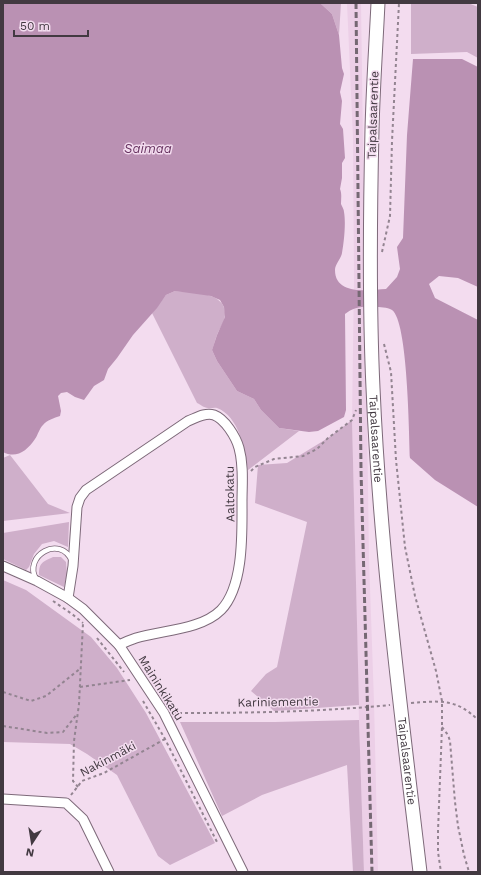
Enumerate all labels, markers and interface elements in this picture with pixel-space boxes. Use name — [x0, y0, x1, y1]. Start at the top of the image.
scale bar — [14, 12, 88, 38]
text: 50 m — [20, 19, 50, 33]
street label: Taipalsaarentie — [364, 71, 382, 159]
water label: Saimaa — [124, 141, 172, 156]
street label: Taipalsaarentie — [366, 394, 386, 483]
street label: Aaltokatu — [223, 466, 237, 522]
street label: Maininkikatu — [135, 653, 187, 723]
street label: Kariniementie — [237, 694, 319, 710]
street label: Taipalsaarentie — [395, 717, 419, 806]
street label: Nakinmäki — [78, 738, 138, 780]
north arrow — [12, 823, 52, 863]
text: N — [25, 845, 35, 859]

